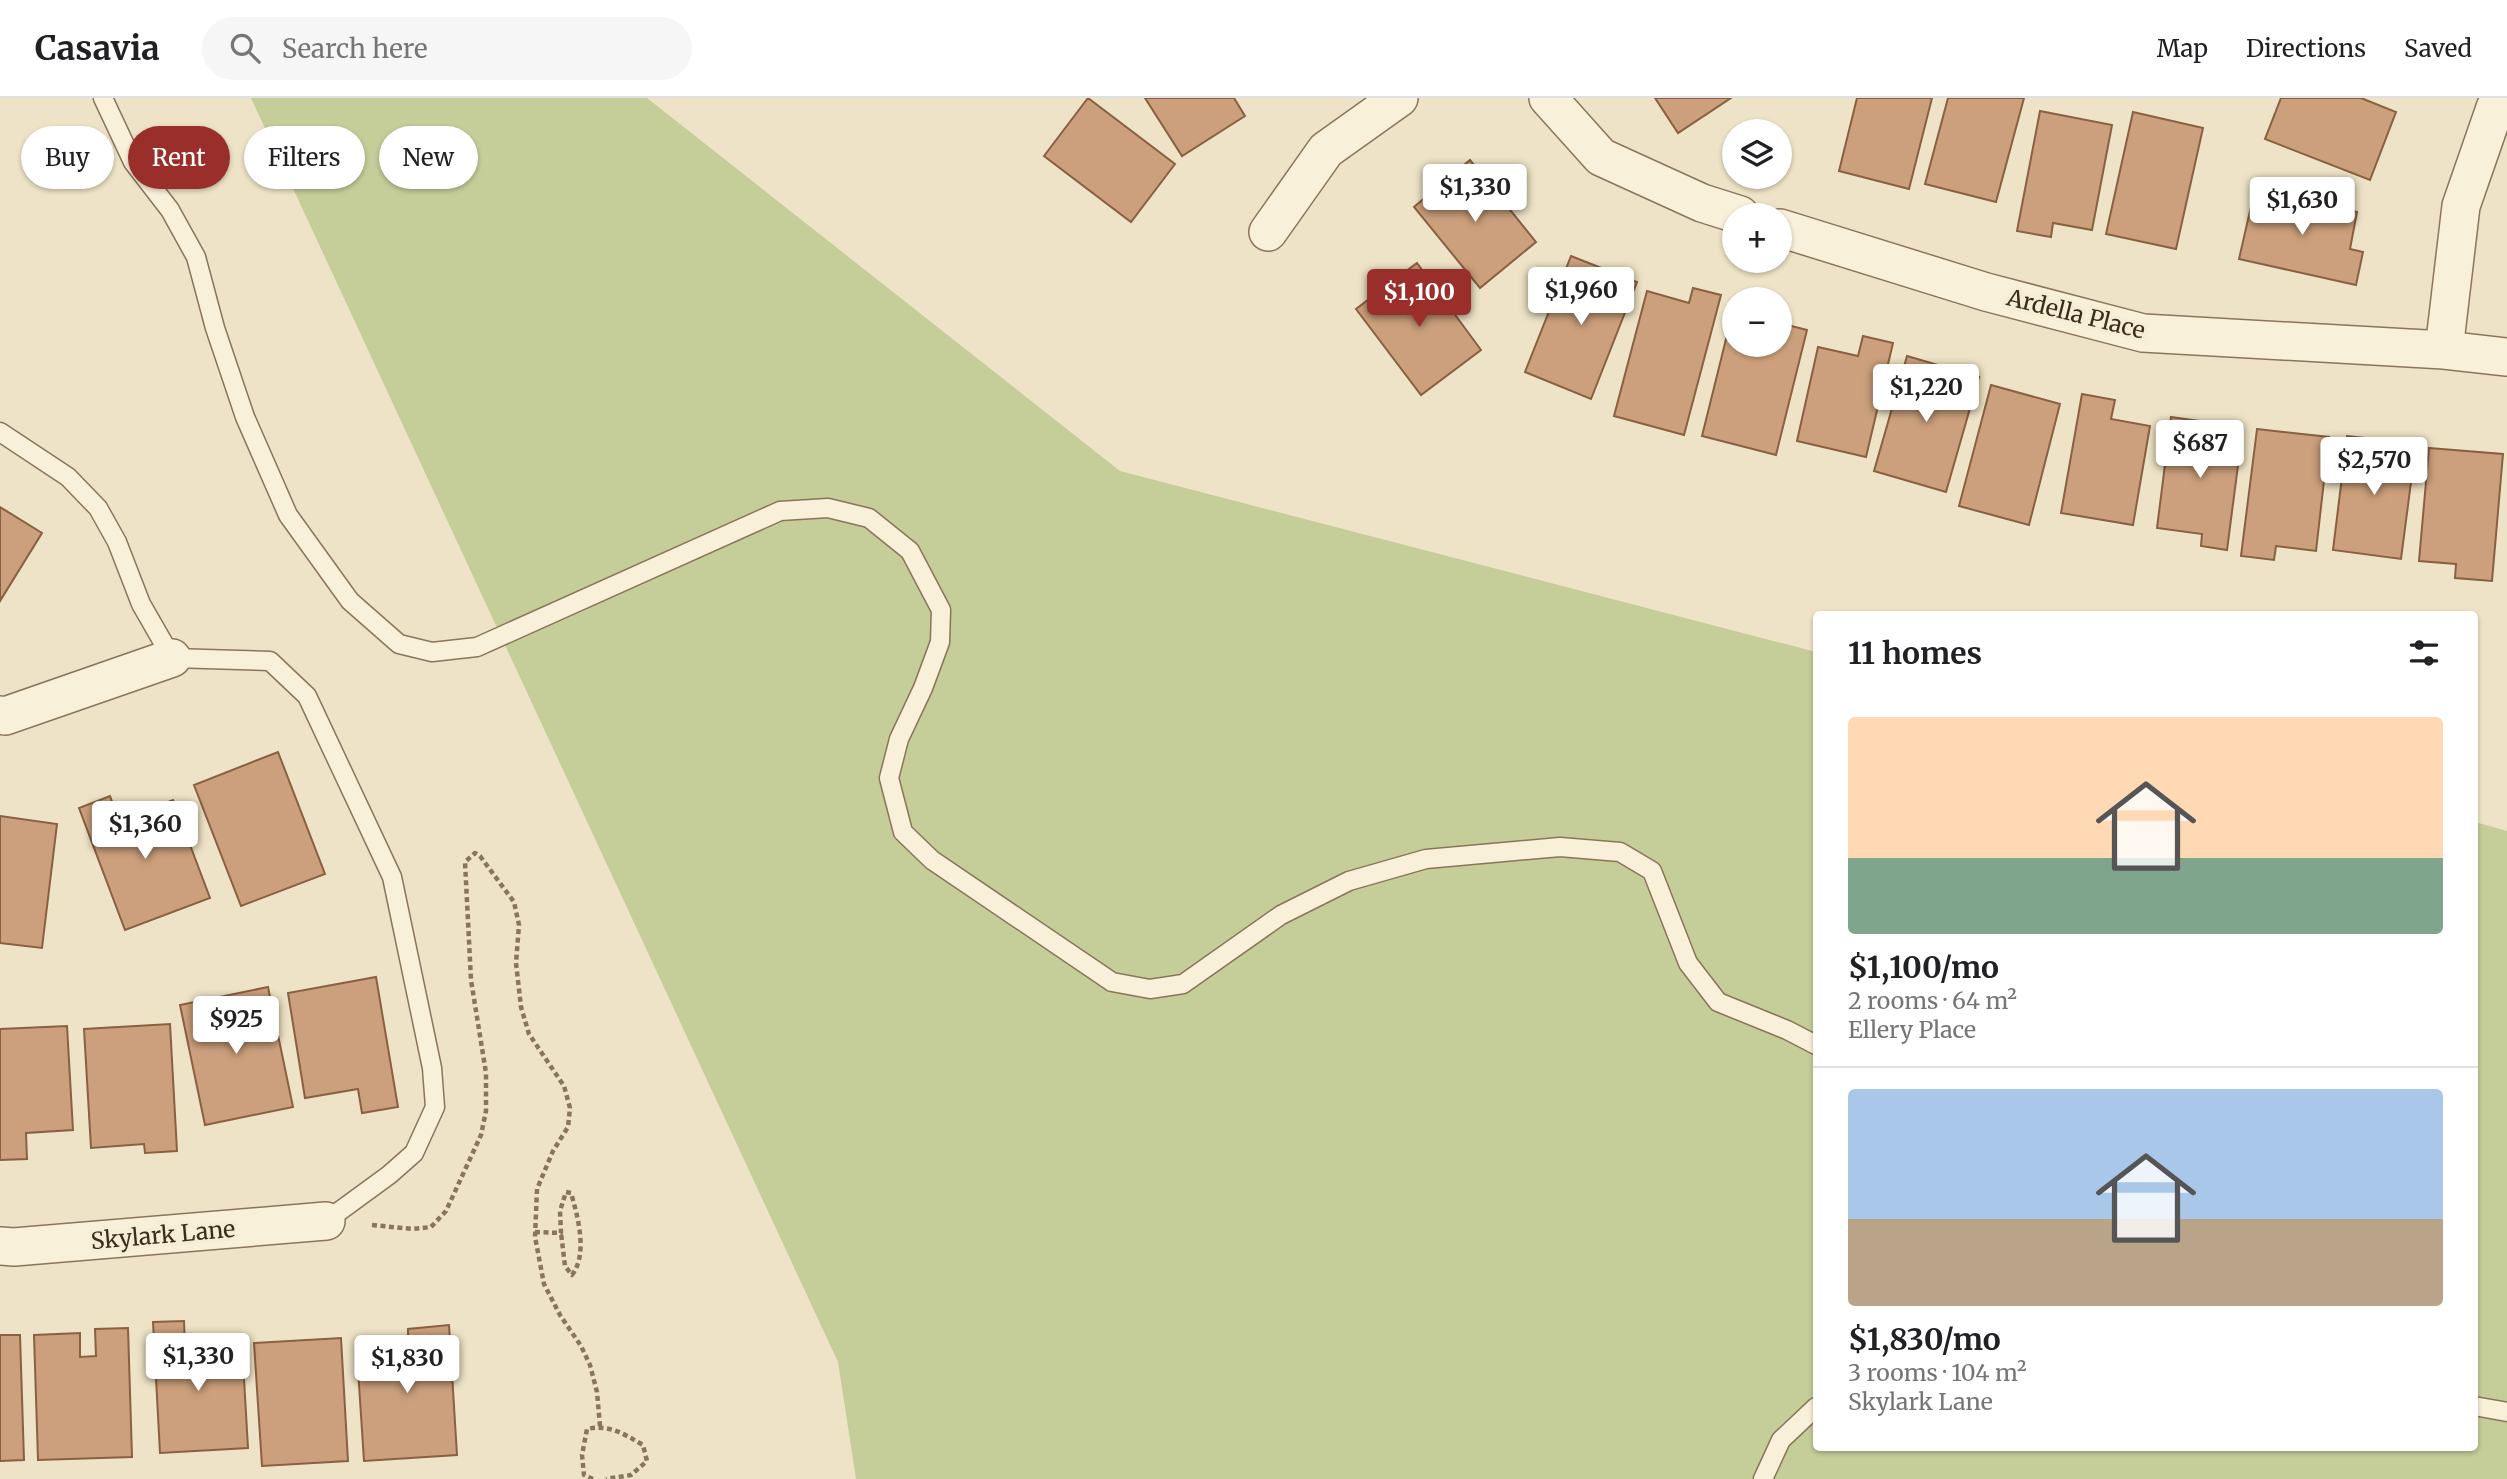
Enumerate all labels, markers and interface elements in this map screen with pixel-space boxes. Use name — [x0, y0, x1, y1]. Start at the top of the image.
search box — [202, 17, 692, 80]
text: Casavia — [35, 28, 160, 69]
icon: search — [226, 29, 264, 67]
text: Search here — [282, 32, 427, 65]
text: Map — [2157, 33, 2208, 64]
text: Directions — [2246, 33, 2366, 64]
text: Saved — [2404, 33, 2472, 64]
map controls — [1722, 119, 1792, 357]
button: layers — [1722, 119, 1792, 189]
chip: Buy — [21, 126, 114, 189]
chip: Rent — [128, 126, 230, 189]
chip: Filters — [244, 126, 365, 189]
chip: New — [379, 126, 478, 189]
pin: $1,330 — [1418, 164, 1532, 224]
text: $1,330 — [1439, 172, 1511, 201]
pin: $1,630 — [2245, 178, 2359, 237]
text: $1,630 — [2266, 185, 2338, 214]
button: + — [1722, 203, 1792, 273]
pin: $1,960 — [1524, 268, 1638, 327]
pin: $1,100 — [1362, 270, 1476, 329]
text: $1,960 — [1544, 275, 1618, 304]
text: $1,100 — [1383, 277, 1455, 306]
street label: Ardella Place — [2003, 282, 2148, 345]
button: − — [1722, 287, 1792, 357]
pin: $1,220 — [1869, 364, 1983, 424]
text: $1,220 — [1889, 372, 1963, 401]
pin: $687 — [2159, 420, 2241, 480]
text: $687 — [2172, 428, 2228, 457]
pin: $2,570 — [2317, 438, 2431, 497]
text: $2,570 — [2336, 445, 2412, 474]
text: 11 homes — [1848, 634, 1982, 672]
icon: filters — [2405, 634, 2443, 672]
icon: home — [2083, 763, 2209, 889]
pin: $1,360 — [88, 802, 202, 861]
text: $1,360 — [108, 809, 182, 838]
text: $1,100/mo — [1848, 948, 1999, 986]
text: 2 rooms · 64 m² — [1848, 986, 2017, 1015]
pin: $925 — [195, 996, 277, 1056]
text: $925 — [209, 1004, 263, 1033]
text: Ellery Place — [1848, 1015, 1976, 1044]
icon: home — [2083, 1135, 2209, 1261]
street label: Skylark Lane — [90, 1214, 236, 1255]
text: $1,830/mo — [1848, 1320, 2001, 1358]
pin: $1,330 — [141, 1334, 255, 1393]
pin: $1,830 — [350, 1336, 464, 1395]
text: $1,330 — [162, 1341, 234, 1370]
text: $1,830 — [370, 1343, 444, 1372]
text: 3 rooms · 104 m² — [1848, 1358, 2027, 1387]
text: Skylark Lane — [1848, 1387, 1993, 1416]

